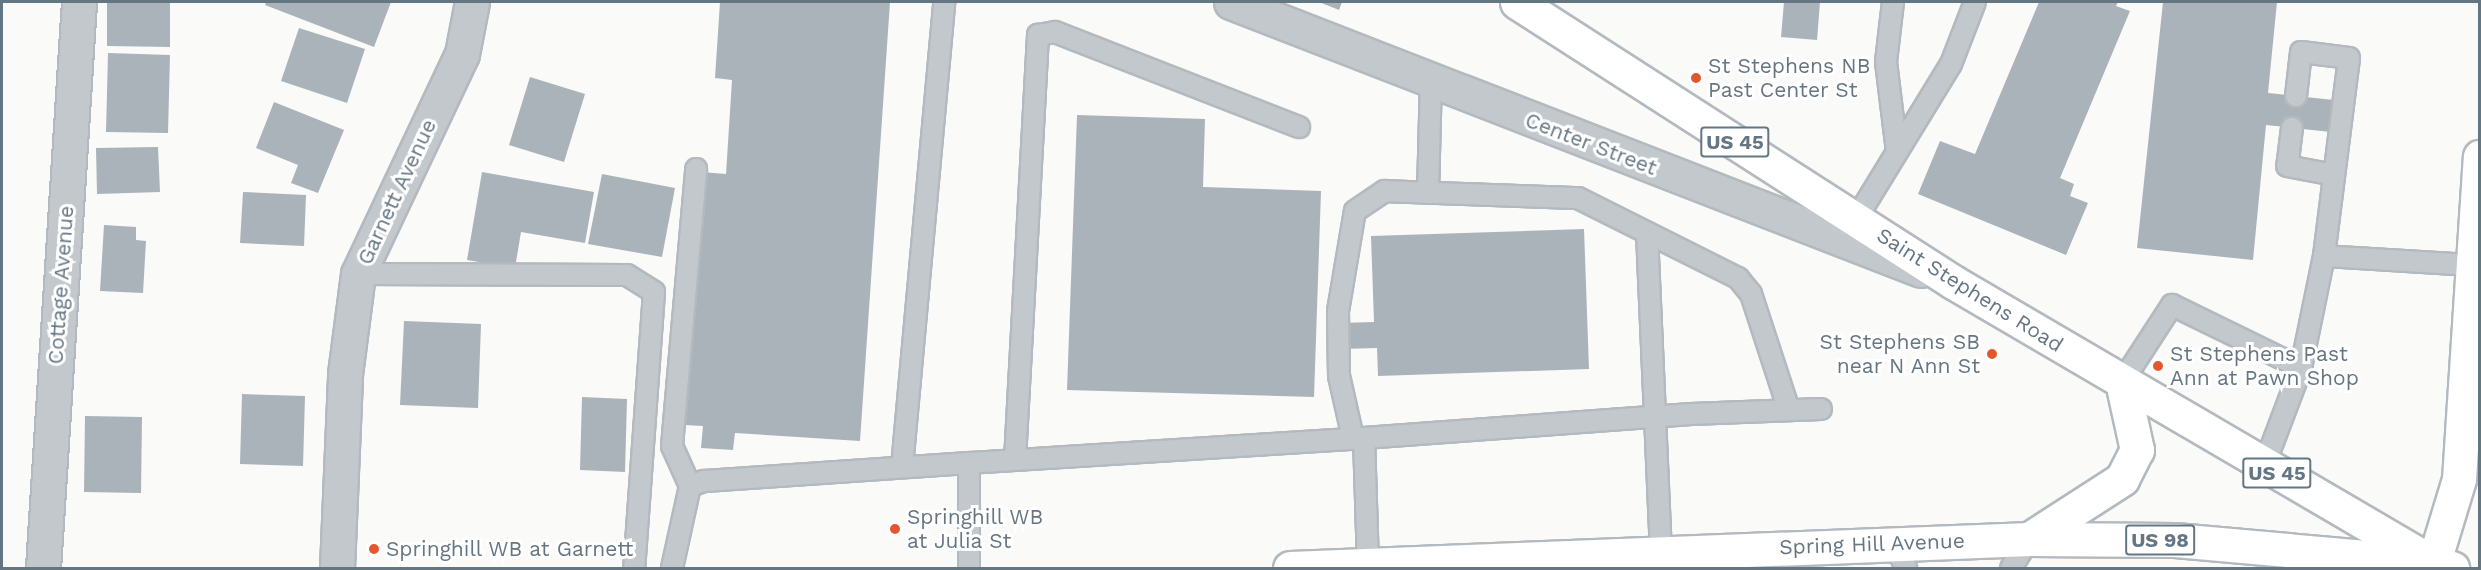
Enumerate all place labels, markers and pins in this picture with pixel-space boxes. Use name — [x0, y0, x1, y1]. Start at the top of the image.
place label: St Stephens NB Past Center St — [1708, 53, 1870, 103]
marker: St Stephens NB Past Center St — [1689, 71, 1703, 85]
place label: St Stephens SB near N Ann St — [1820, 329, 1980, 379]
place label: St Stephens Past Ann at Pawn Shop — [2170, 341, 2359, 391]
marker: St Stephens SB near N Ann St — [1985, 347, 1999, 361]
marker: St Stephens Past Ann at Pawn Shop — [2151, 359, 2165, 373]
place label: Springhill WB at Julia St — [907, 504, 1044, 554]
marker: Springhill WB at Julia St — [888, 522, 902, 536]
place label: Springhill WB at Garnett — [386, 536, 635, 562]
marker: Springhill WB at Garnett — [367, 542, 381, 556]

